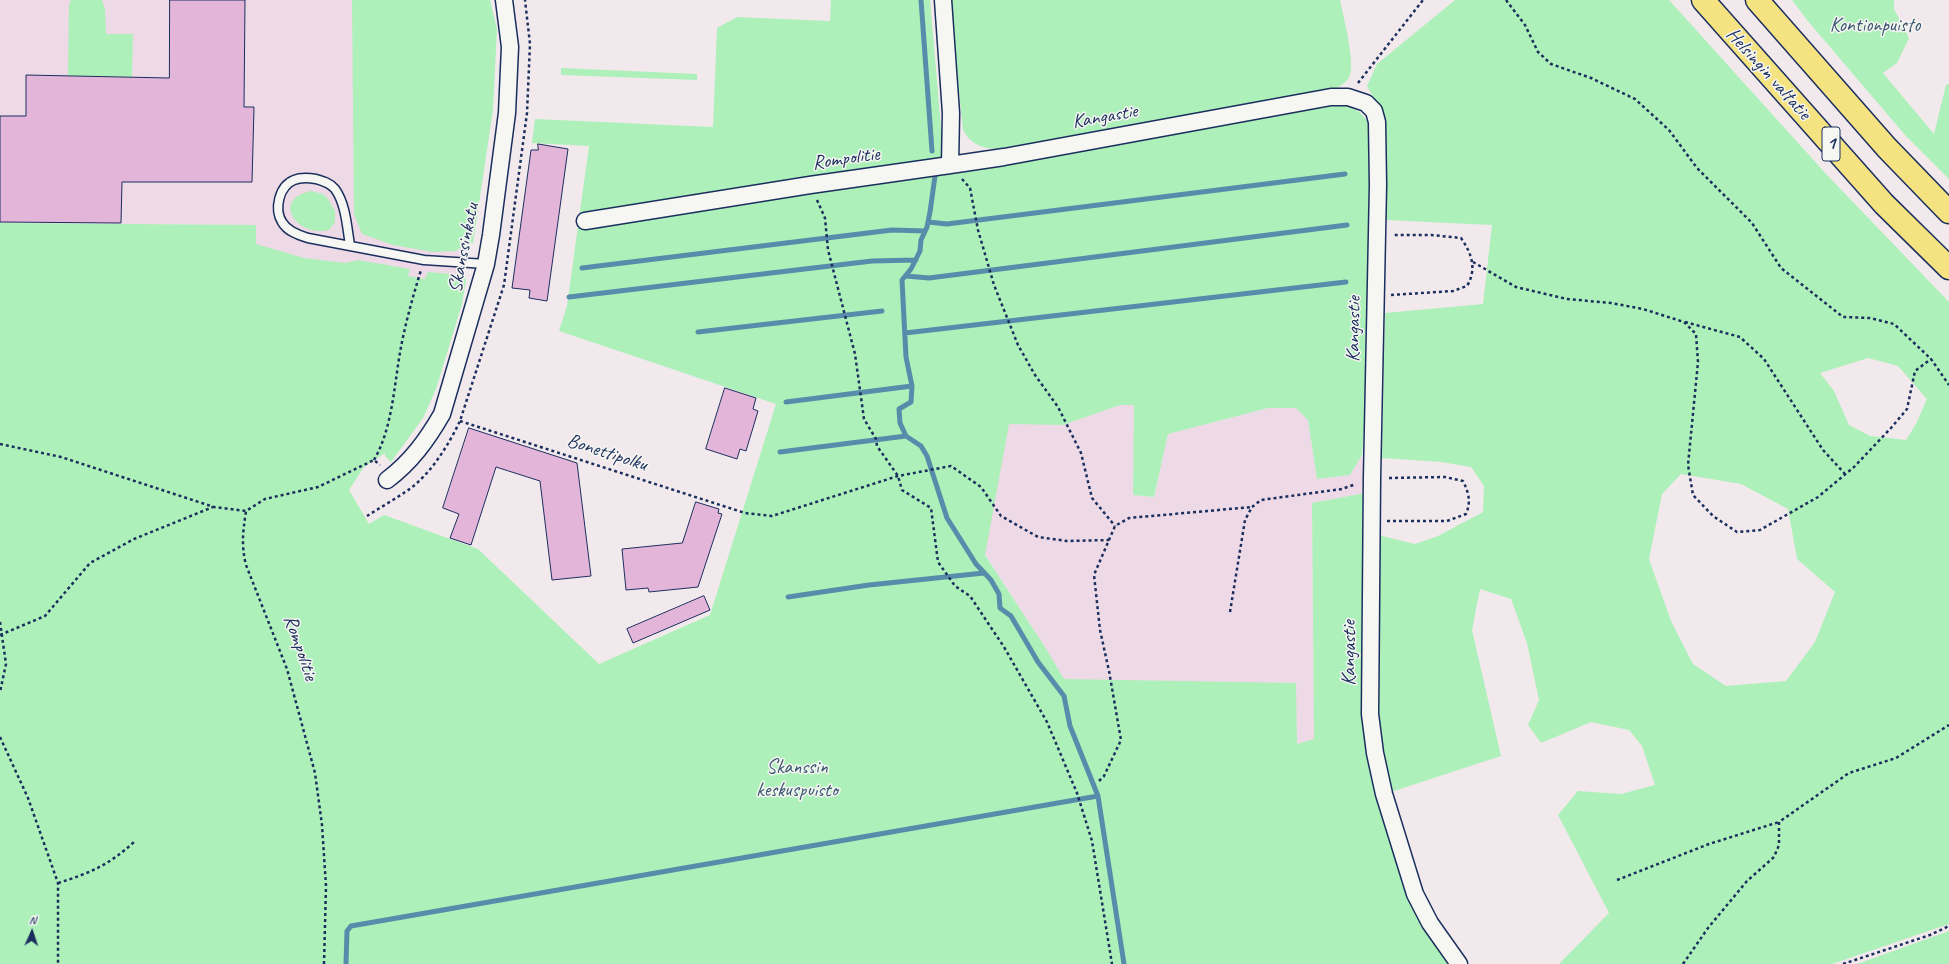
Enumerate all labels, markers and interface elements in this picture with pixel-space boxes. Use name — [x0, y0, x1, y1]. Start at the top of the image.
park label: Kontionpuisto — [1830, 14, 1920, 38]
street label: Helsingin valtatie — [1720, 23, 1816, 125]
street label: Kangastie — [1071, 99, 1139, 135]
road number: 1 — [1822, 127, 1840, 161]
street label: Rompolitie — [811, 142, 881, 176]
street label: Skanssinkatu — [444, 201, 484, 295]
street label: Kangastie — [1341, 296, 1367, 362]
street label: Bonettipolku — [564, 429, 650, 477]
street label: Rompolitie — [278, 612, 322, 684]
street label: Kangastie — [1338, 620, 1362, 686]
park label: Skanssin keskuspuisto — [756, 756, 838, 803]
north arrow — [12, 912, 52, 952]
text: N — [29, 913, 36, 927]

